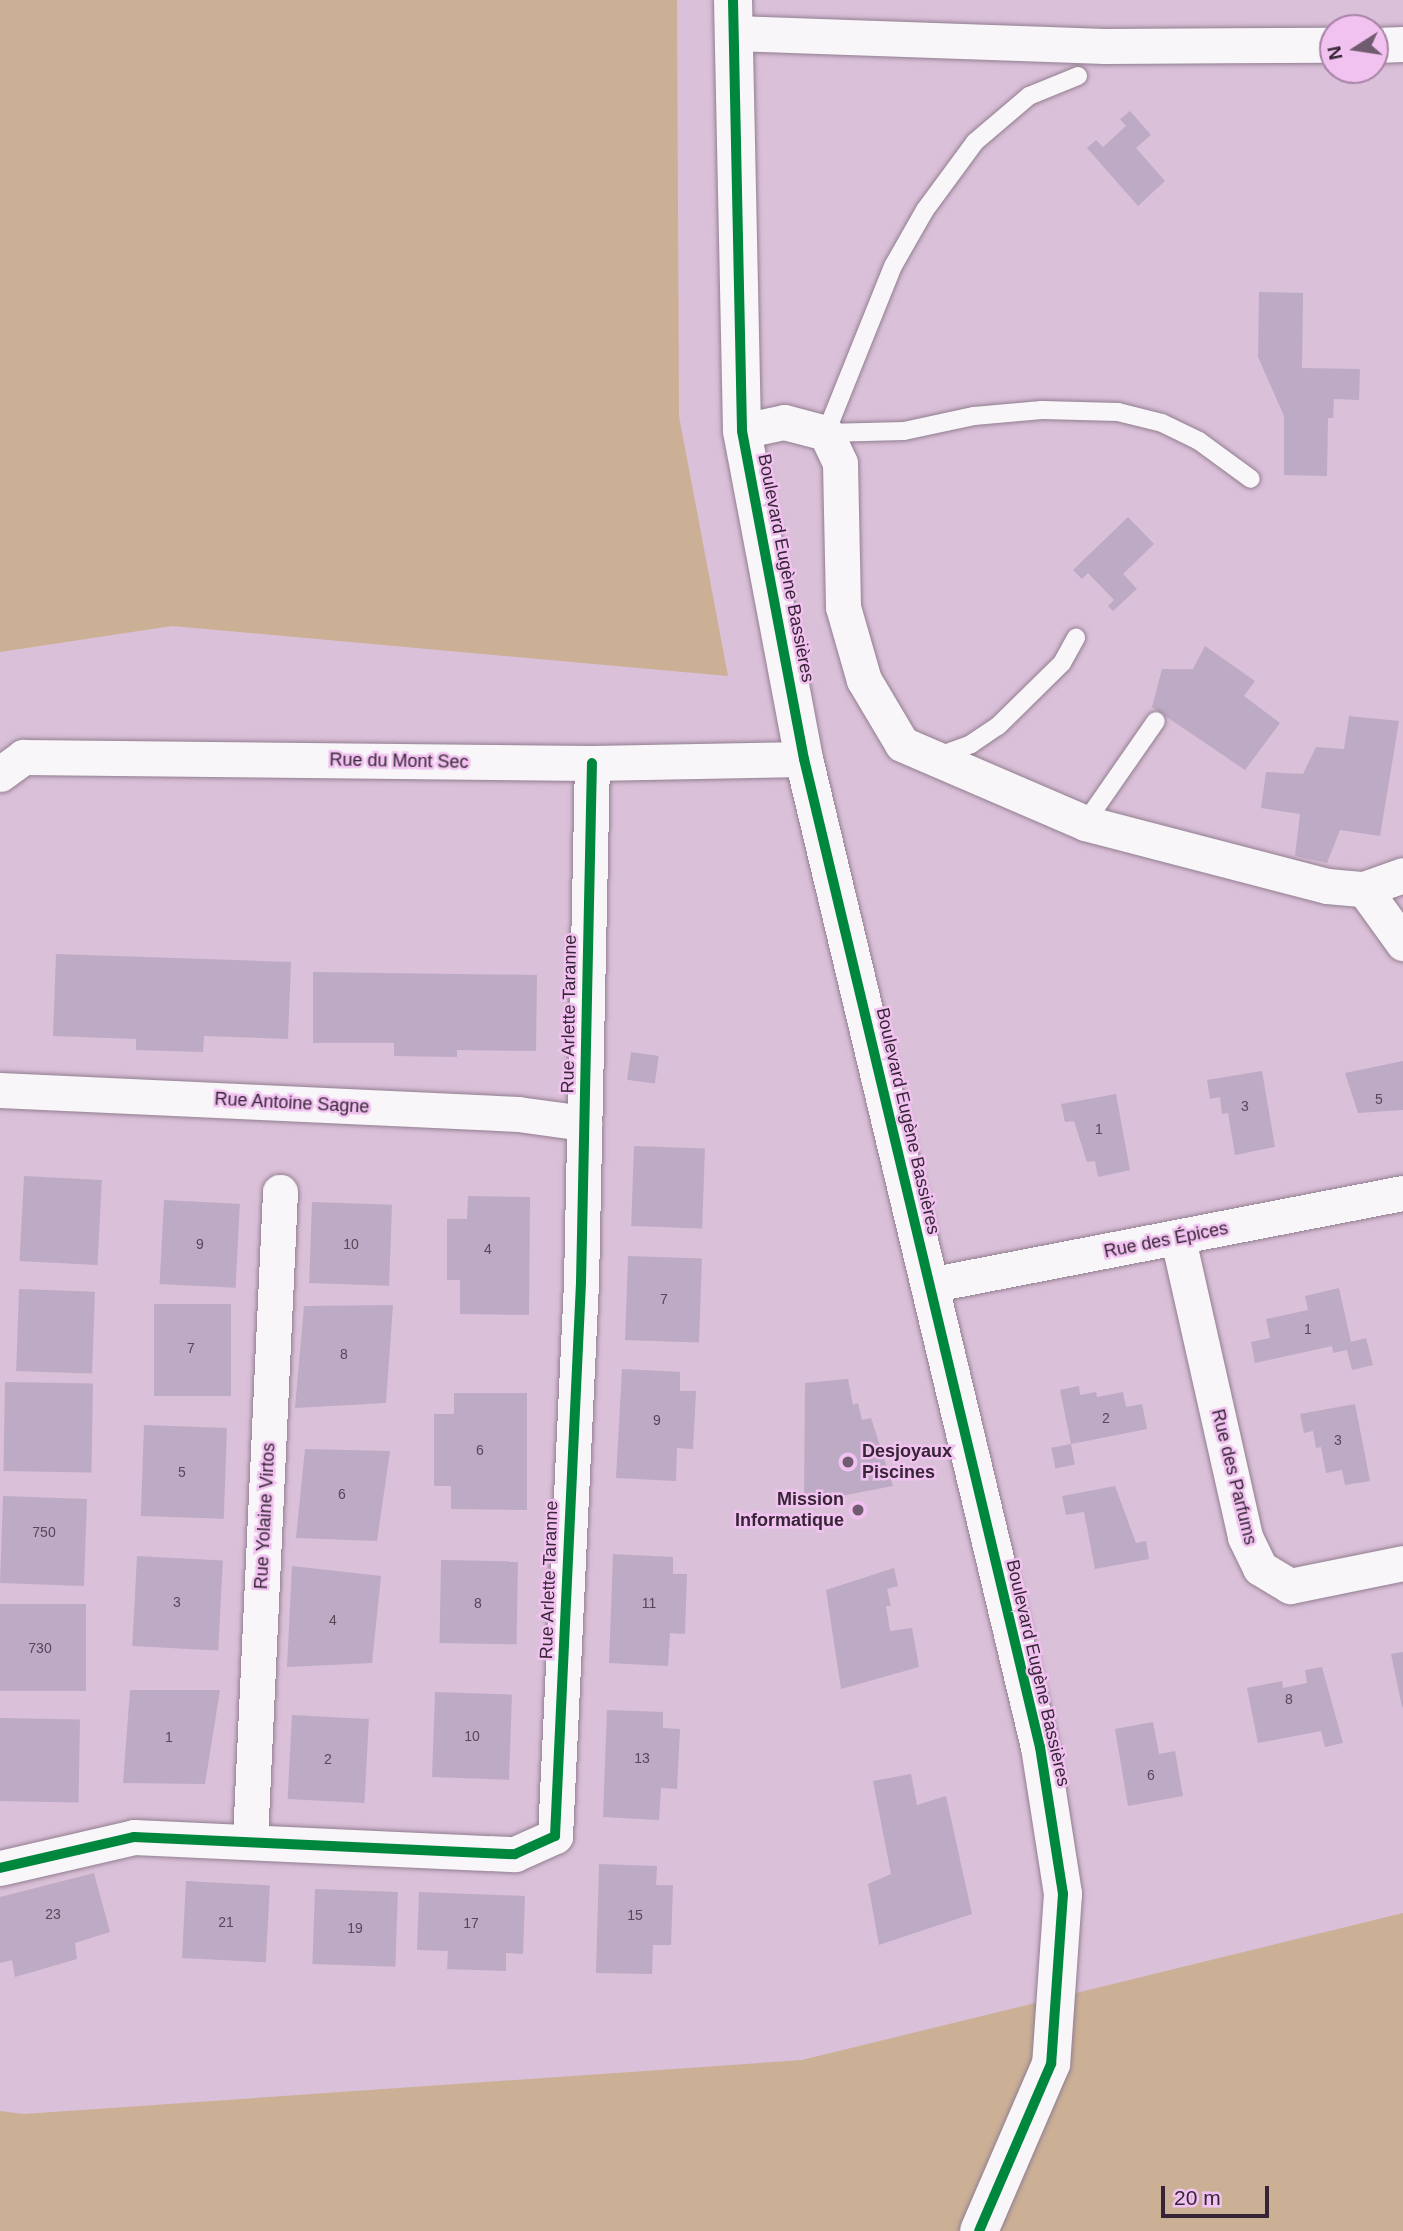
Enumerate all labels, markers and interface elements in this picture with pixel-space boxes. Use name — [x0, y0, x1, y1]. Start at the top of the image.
north arrow — [1319, 14, 1389, 84]
text: N — [1323, 44, 1347, 62]
street label: Boulevard Eugène Bassières — [753, 452, 819, 684]
street label: Rue du Mont Sec — [329, 749, 469, 773]
street label: Rue Arlette Taranne — [557, 934, 581, 1094]
street label: Boulevard Eugène Bassières — [871, 1005, 945, 1237]
street label: Rue Antoine Sagne — [213, 1088, 371, 1118]
house number: 5 — [1375, 1091, 1383, 1107]
house number: 3 — [1241, 1098, 1249, 1114]
house number: 1 — [1095, 1121, 1103, 1137]
street label: Rue des Épices — [1102, 1217, 1230, 1263]
house number: 9 — [196, 1236, 204, 1252]
house number: 10 — [343, 1236, 359, 1252]
house number: 4 — [484, 1241, 492, 1257]
house number: 7 — [660, 1291, 668, 1307]
house number: 1 — [1304, 1321, 1312, 1337]
house number: 7 — [187, 1340, 195, 1356]
house number: 8 — [340, 1346, 348, 1362]
street label: Rue des Parfums — [1207, 1407, 1261, 1547]
house number: 2 — [1102, 1410, 1110, 1426]
house number: 9 — [653, 1412, 661, 1428]
house number: 3 — [1334, 1432, 1342, 1448]
place label: Desjoyaux Piscines — [862, 1441, 952, 1484]
street label: Rue Yolaine Virtos — [250, 1442, 280, 1590]
house number: 6 — [476, 1442, 484, 1458]
marker: Desjoyaux Piscines — [840, 1454, 856, 1470]
house number: 5 — [178, 1464, 186, 1480]
house number: 6 — [338, 1486, 346, 1502]
place label: Mission Informatique — [735, 1489, 844, 1532]
street label: Rue Arlette Taranne — [535, 1500, 563, 1660]
marker: Mission Informatique — [850, 1502, 866, 1518]
house number: 750 — [32, 1524, 56, 1540]
street label: Boulevard Eugène Bassières — [1001, 1557, 1075, 1789]
house number: 3 — [173, 1594, 181, 1610]
house number: 8 — [474, 1595, 482, 1611]
house number: 11 — [642, 1595, 656, 1611]
house number: 4 — [329, 1612, 337, 1628]
house number: 730 — [28, 1640, 52, 1656]
house number: 8 — [1285, 1691, 1293, 1707]
house number: 10 — [464, 1728, 480, 1744]
house number: 1 — [165, 1729, 173, 1745]
house number: 13 — [634, 1750, 650, 1766]
house number: 2 — [324, 1751, 332, 1767]
house number: 6 — [1147, 1767, 1155, 1783]
house number: 23 — [45, 1906, 61, 1922]
house number: 15 — [627, 1907, 643, 1923]
house number: 21 — [218, 1914, 234, 1930]
house number: 17 — [463, 1915, 479, 1931]
house number: 19 — [347, 1920, 363, 1936]
scale bar — [1165, 2172, 1274, 2216]
text: 20 m — [1174, 2186, 1221, 2209]

